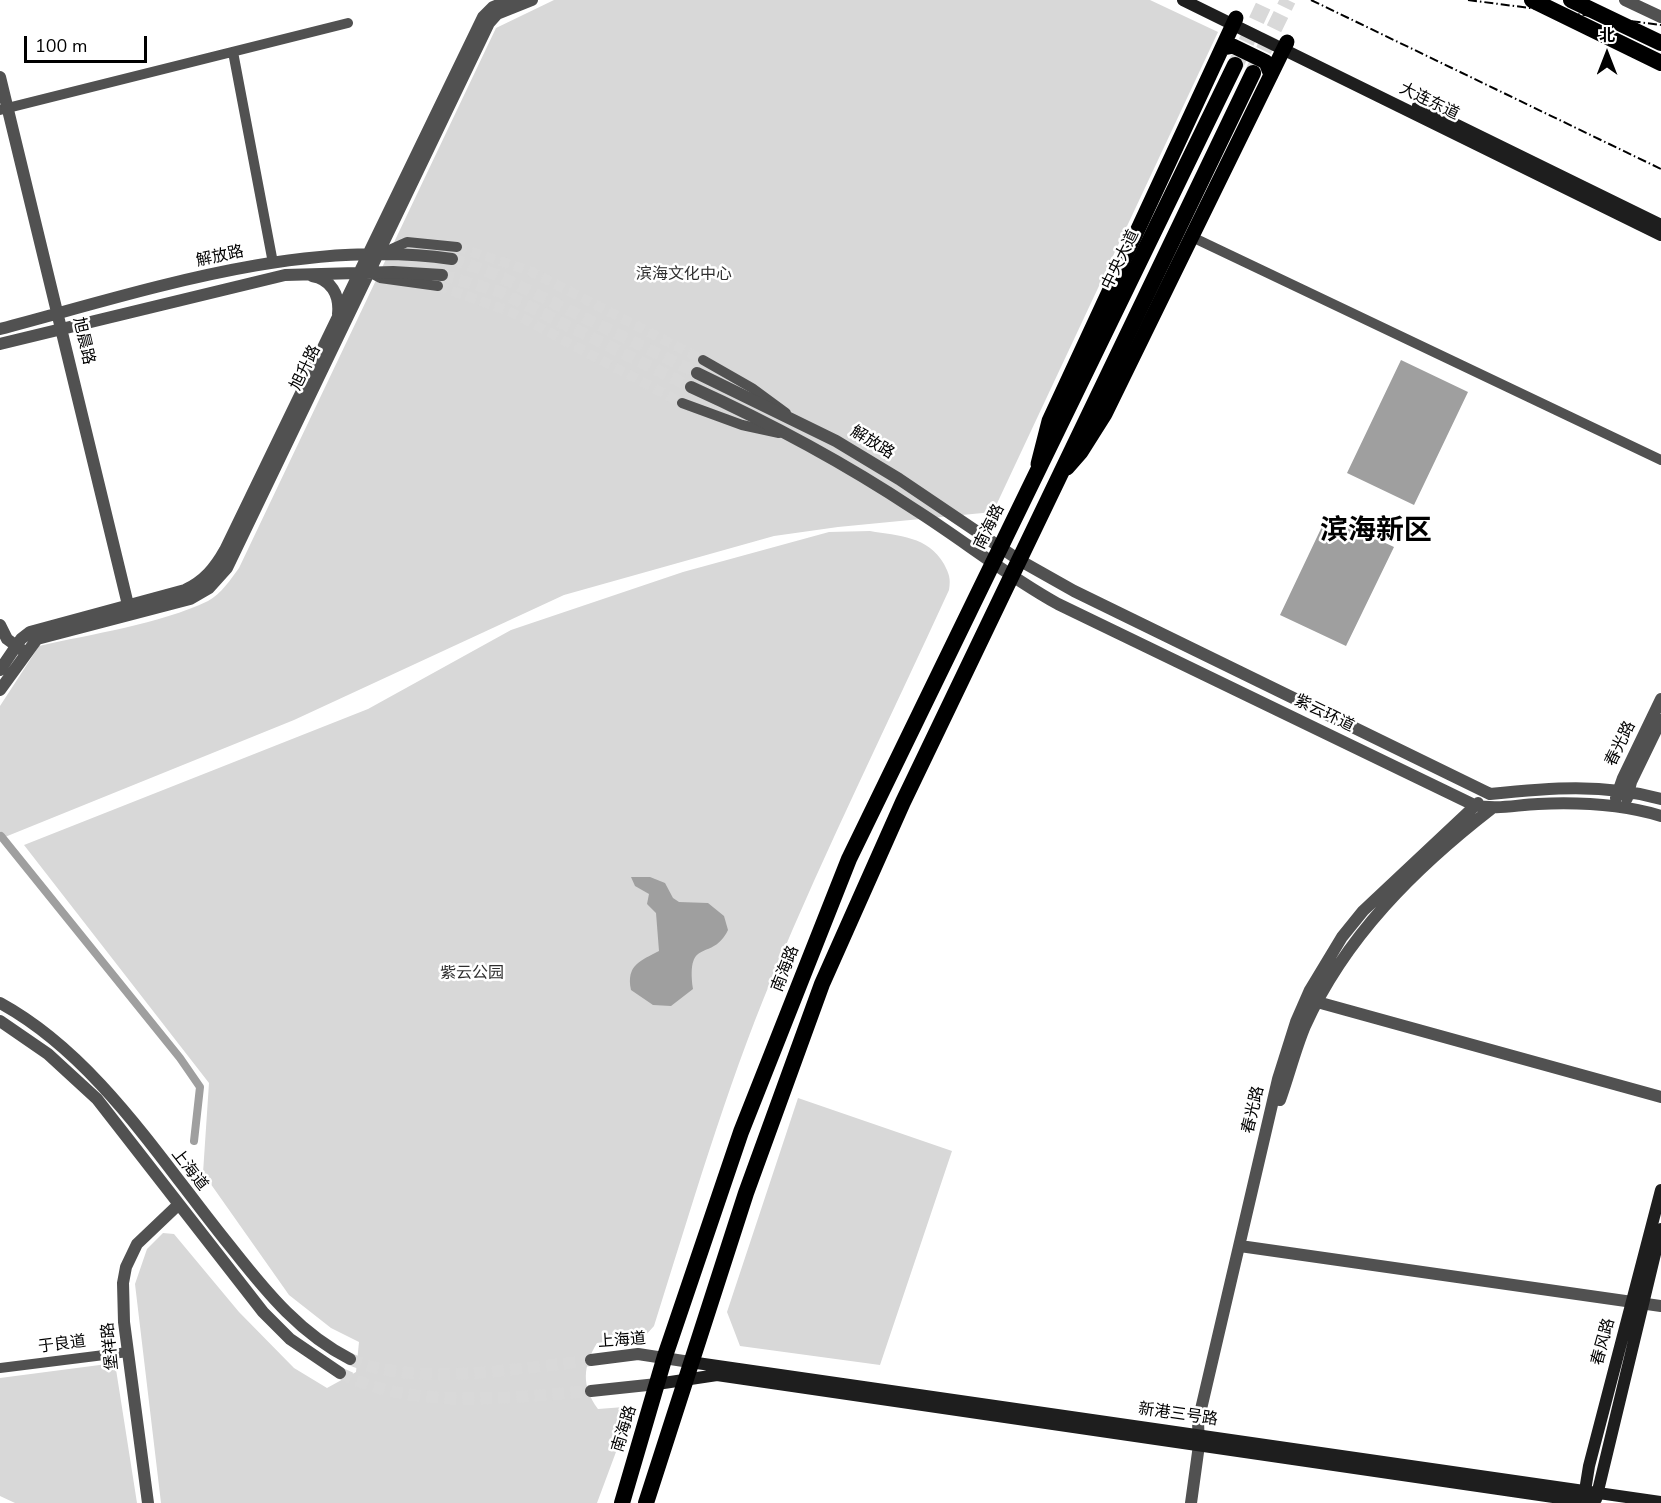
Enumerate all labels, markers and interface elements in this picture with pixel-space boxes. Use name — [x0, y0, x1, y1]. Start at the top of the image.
scale bar — [27, 24, 150, 62]
north arrow — [1577, 24, 1637, 84]
text: 北 — [1599, 25, 1615, 47]
text: 100 m — [35, 34, 87, 58]
street label: 大连东道 — [1396, 79, 1462, 125]
street label: 中央大道 — [1098, 227, 1144, 293]
street label: 解放路 — [195, 243, 245, 271]
park label: 滨海文化中心 — [636, 265, 732, 285]
street label: 旭晨路 — [68, 315, 98, 367]
street label: 旭升路 — [287, 342, 325, 394]
street label: 解放路 — [846, 422, 898, 464]
street label: 南海路 — [971, 501, 1009, 553]
district label: 滨海新区 — [1320, 515, 1432, 549]
street label: 紫云环道 — [1291, 691, 1357, 737]
street label: 春光路 — [1602, 718, 1640, 770]
street label: 南海路 — [768, 943, 804, 995]
park label: 紫云公园 — [440, 964, 504, 984]
street label: 春光路 — [1239, 1084, 1269, 1136]
street label: 上海道 — [167, 1145, 211, 1195]
street label: 春风路 — [1589, 1316, 1619, 1368]
street label: 堡祥路 — [99, 1321, 123, 1371]
street label: 上海道 — [597, 1330, 647, 1352]
street label: 于良道 — [37, 1333, 87, 1357]
street label: 新港三号路 — [1137, 1400, 1219, 1430]
street label: 南海路 — [609, 1403, 641, 1455]

